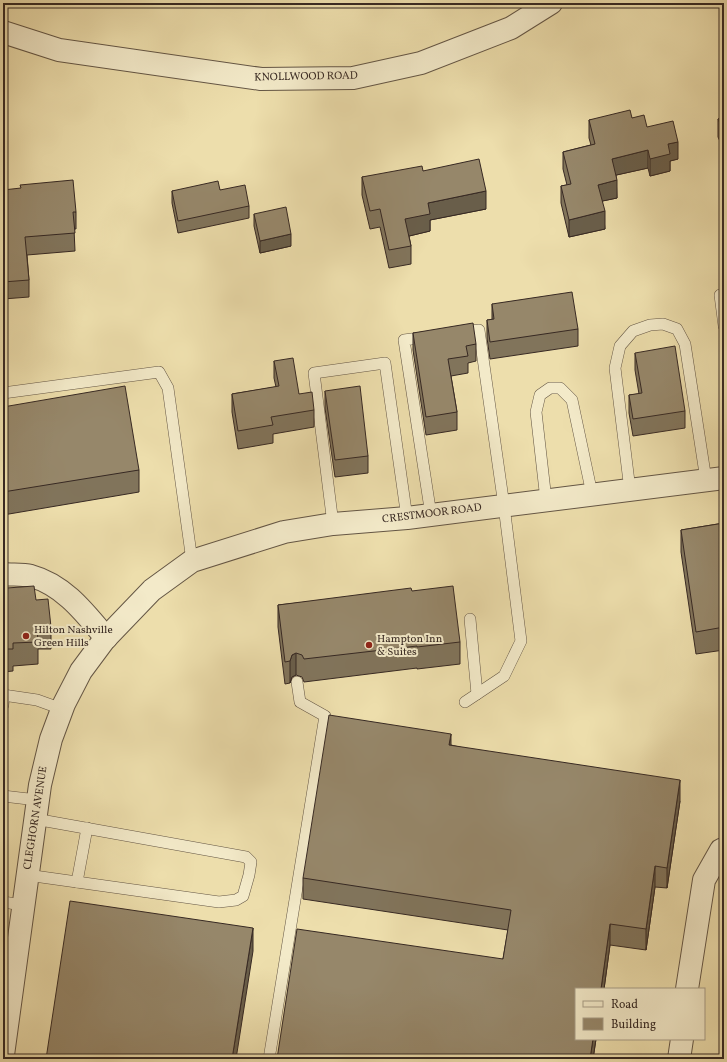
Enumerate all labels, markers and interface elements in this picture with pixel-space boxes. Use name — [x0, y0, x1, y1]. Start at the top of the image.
street label: KNOLLWOOD ROAD — [254, 69, 358, 85]
street label: CRESTMOOR ROAD — [381, 500, 483, 528]
place label: Hilton Nashville Green Hills — [34, 623, 113, 651]
marker: Hilton Nashville Green Hills — [21, 631, 31, 641]
place label: Hampton Inn & Suites — [377, 632, 443, 660]
marker: Hampton Inn & Suites — [364, 640, 374, 650]
street label: CLEGHORN AVENUE — [20, 765, 52, 871]
legend — [575, 988, 705, 1040]
text: Road — [611, 997, 638, 1013]
text: Building — [611, 1017, 656, 1033]

